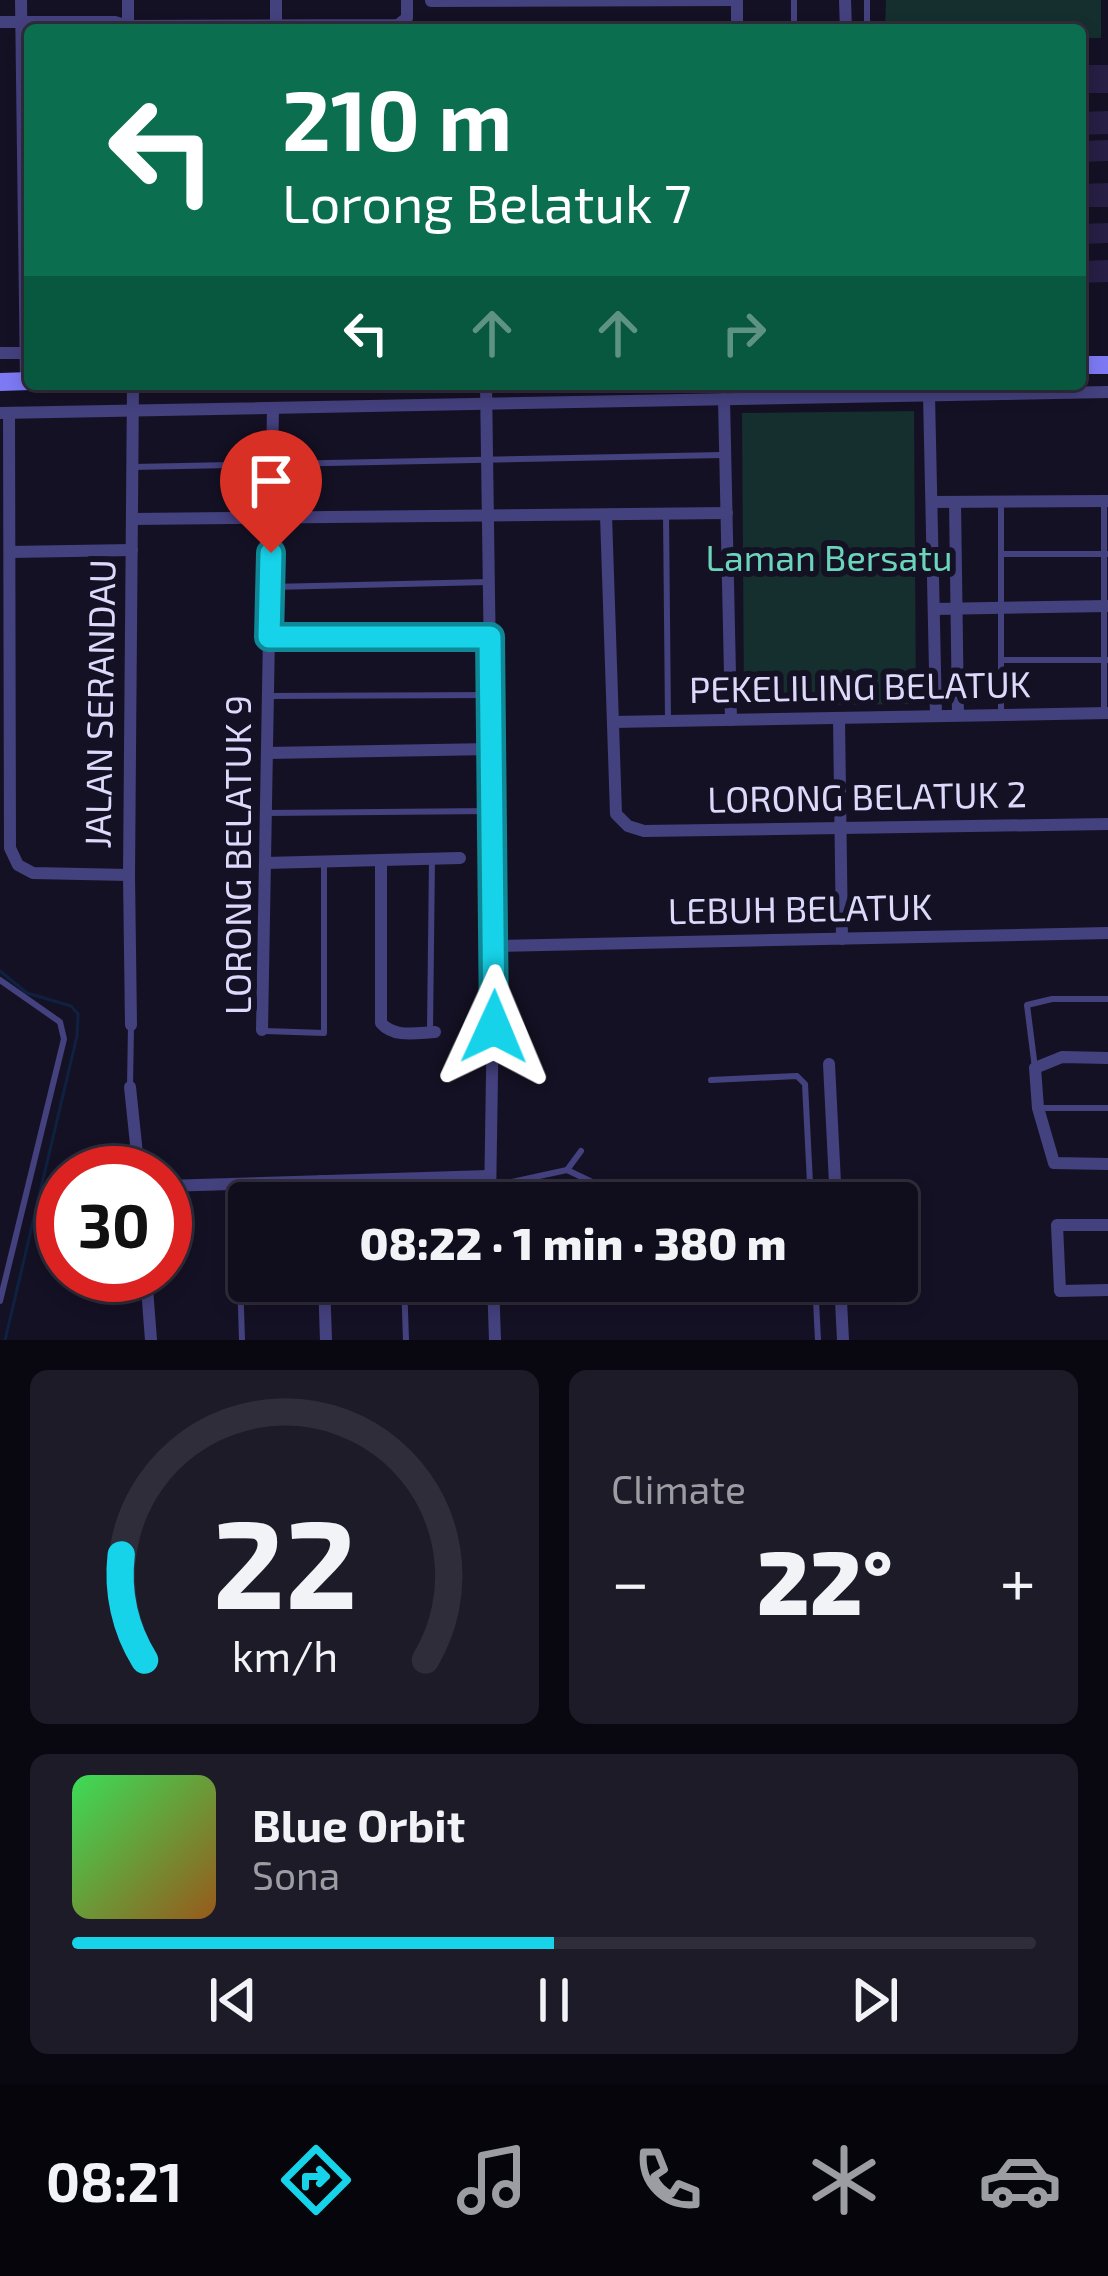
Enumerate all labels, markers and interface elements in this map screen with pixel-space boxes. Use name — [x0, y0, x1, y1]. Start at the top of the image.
text: 210 m — [282, 67, 512, 168]
icon: left — [84, 72, 240, 228]
text: Lorong Belatuk 7 — [282, 169, 692, 234]
icon: left — [333, 300, 399, 366]
icon: ahead — [459, 300, 525, 366]
icon: ahead — [585, 300, 651, 366]
icon: right — [711, 300, 777, 366]
pin — [220, 430, 322, 553]
icon: arrive — [238, 448, 304, 514]
park label: Laman Bersatu — [706, 535, 952, 578]
street label: JALAN SERANDAU — [74, 559, 123, 849]
street label: PEKELILING BELATUK — [689, 661, 1031, 710]
street label: LORONG BELATUK 9 — [215, 695, 258, 1015]
street label: LORONG BELATUK 2 — [707, 771, 1027, 820]
street label: LEBUH BELATUK — [667, 884, 933, 931]
position arrow — [431, 964, 557, 1090]
speed limit sign: 30 — [36, 1146, 192, 1302]
text: 08:22 · 1 min · 380 m — [359, 1215, 787, 1269]
text: Climate — [611, 1465, 746, 1512]
text: 22 — [212, 1484, 357, 1634]
text: 22° — [756, 1525, 893, 1633]
text: − — [611, 1540, 650, 1619]
text: + — [1000, 1540, 1036, 1619]
text: km/h — [231, 1629, 338, 1681]
text: Blue Orbit — [252, 1797, 465, 1851]
text: Sona — [252, 1851, 340, 1898]
icon: previous — [200, 1967, 266, 2033]
icon: pause — [521, 1967, 587, 2033]
icon: next — [842, 1967, 908, 2033]
icon: directions — [274, 2138, 358, 2222]
icon: music — [450, 2138, 534, 2222]
icon: phone — [626, 2138, 710, 2222]
icon: climate — [802, 2138, 886, 2222]
icon: car — [978, 2138, 1062, 2222]
text: 08:21 — [46, 2148, 182, 2213]

